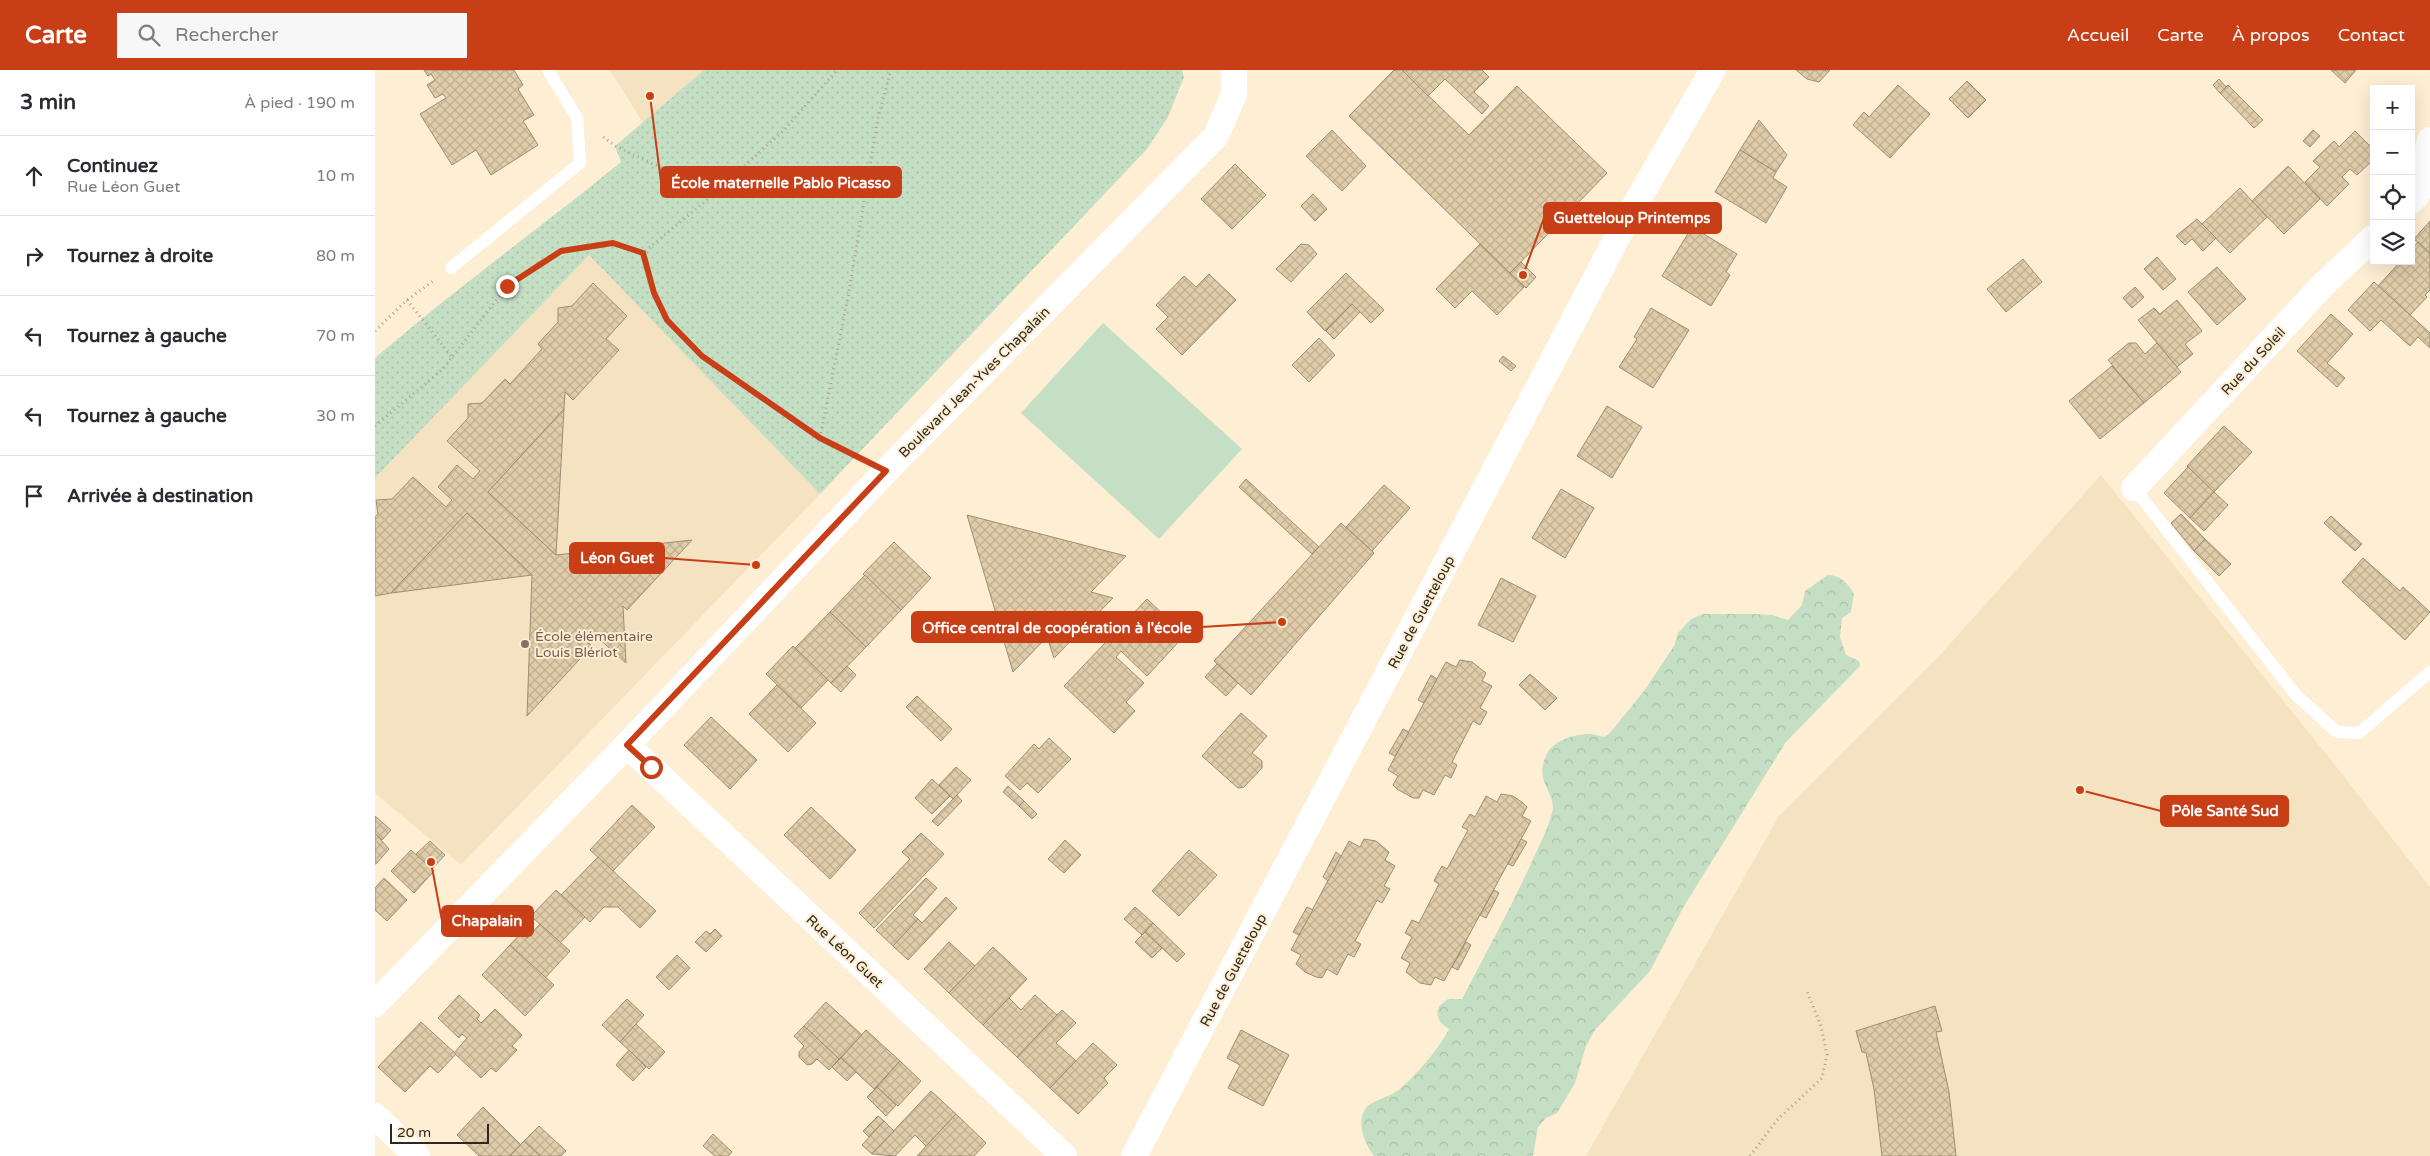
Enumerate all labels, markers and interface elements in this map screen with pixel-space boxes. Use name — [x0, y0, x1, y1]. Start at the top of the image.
search box — [117, 13, 467, 58]
text: Carte — [25, 21, 87, 50]
icon: search — [135, 21, 163, 49]
text: Rechercher — [175, 24, 278, 46]
text: Accueil — [2067, 24, 2129, 46]
text: Carte — [2157, 24, 2204, 46]
text: À propos — [2232, 24, 2310, 46]
text: Contact — [2338, 24, 2405, 46]
map controls — [2370, 85, 2415, 265]
button: + — [2370, 85, 2415, 130]
text: 3 min — [20, 90, 76, 115]
text: À pied · 190 m — [244, 93, 355, 113]
button: − — [2370, 130, 2415, 175]
text: Continuez — [67, 155, 158, 177]
icon: ahead — [20, 162, 48, 190]
text: 10 m — [316, 166, 355, 186]
callout: École maternelle Pablo Picasso — [661, 167, 901, 197]
text: École maternelle Pablo Picasso — [671, 173, 891, 192]
button: locate — [2370, 175, 2415, 220]
text: Rue Léon Guet — [67, 177, 180, 197]
callout: Guetteloup Printemps — [1544, 203, 1721, 233]
text: Guetteloup Printemps — [1553, 209, 1711, 228]
button: layers — [2370, 220, 2415, 265]
icon: right — [20, 242, 48, 270]
text: Tournez à droite — [67, 245, 213, 267]
text: 80 m — [316, 246, 355, 266]
route end — [496, 275, 519, 298]
street label: Boulevard Jean-Yves Chapalain — [895, 303, 1053, 461]
icon: left — [20, 322, 48, 350]
street label: Rue du Soleil — [2218, 324, 2289, 399]
text: Tournez à gauche — [67, 325, 227, 347]
text: 70 m — [316, 326, 355, 346]
icon: left — [20, 402, 48, 430]
text: Tournez à gauche — [67, 405, 227, 427]
text: 30 m — [316, 406, 355, 426]
icon: arrive — [20, 482, 48, 510]
text: Arrivée à destination — [67, 485, 253, 507]
callout: Léon Guet — [570, 543, 664, 573]
text: Léon Guet — [580, 549, 654, 567]
street label: Rue de Guetteloup — [1385, 553, 1458, 672]
callout: Office central de coopération à l'école — [912, 612, 1202, 642]
text: Office central de coopération à l'école — [922, 619, 1192, 638]
place label: École élémentaire Louis Blériot — [535, 628, 653, 661]
marker: École élémentaire Louis Blériot — [519, 638, 531, 650]
route start — [640, 756, 663, 779]
callout: Pôle Santé Sud — [2161, 796, 2288, 826]
text: Pôle Santé Sud — [2171, 802, 2279, 820]
callout: Chapalain — [442, 906, 533, 936]
street label: Rue Léon Guet — [803, 911, 887, 992]
street label: Rue de Guetteloup — [1197, 911, 1270, 1030]
text: Chapalain — [452, 912, 522, 931]
scale bar — [390, 1121, 489, 1144]
text: 20 m — [397, 1124, 431, 1141]

